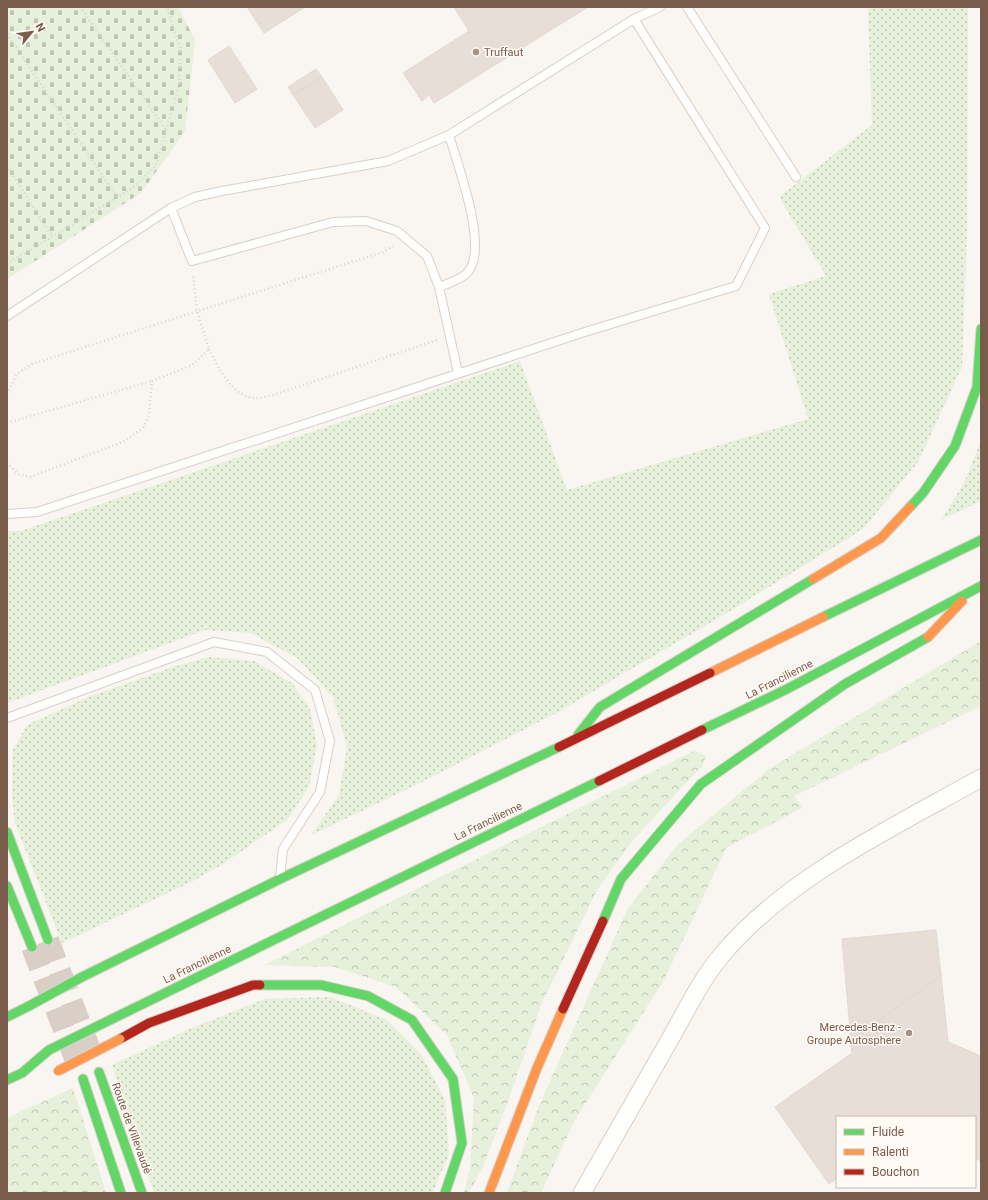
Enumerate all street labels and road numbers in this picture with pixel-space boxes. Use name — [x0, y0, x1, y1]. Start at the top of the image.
street label: La Francilienne — [743, 657, 815, 702]
street label: La Francilienne — [452, 799, 524, 843]
street label: La Francilienne — [161, 942, 233, 986]
street label: Route de Villevaudé — [109, 1081, 154, 1176]

